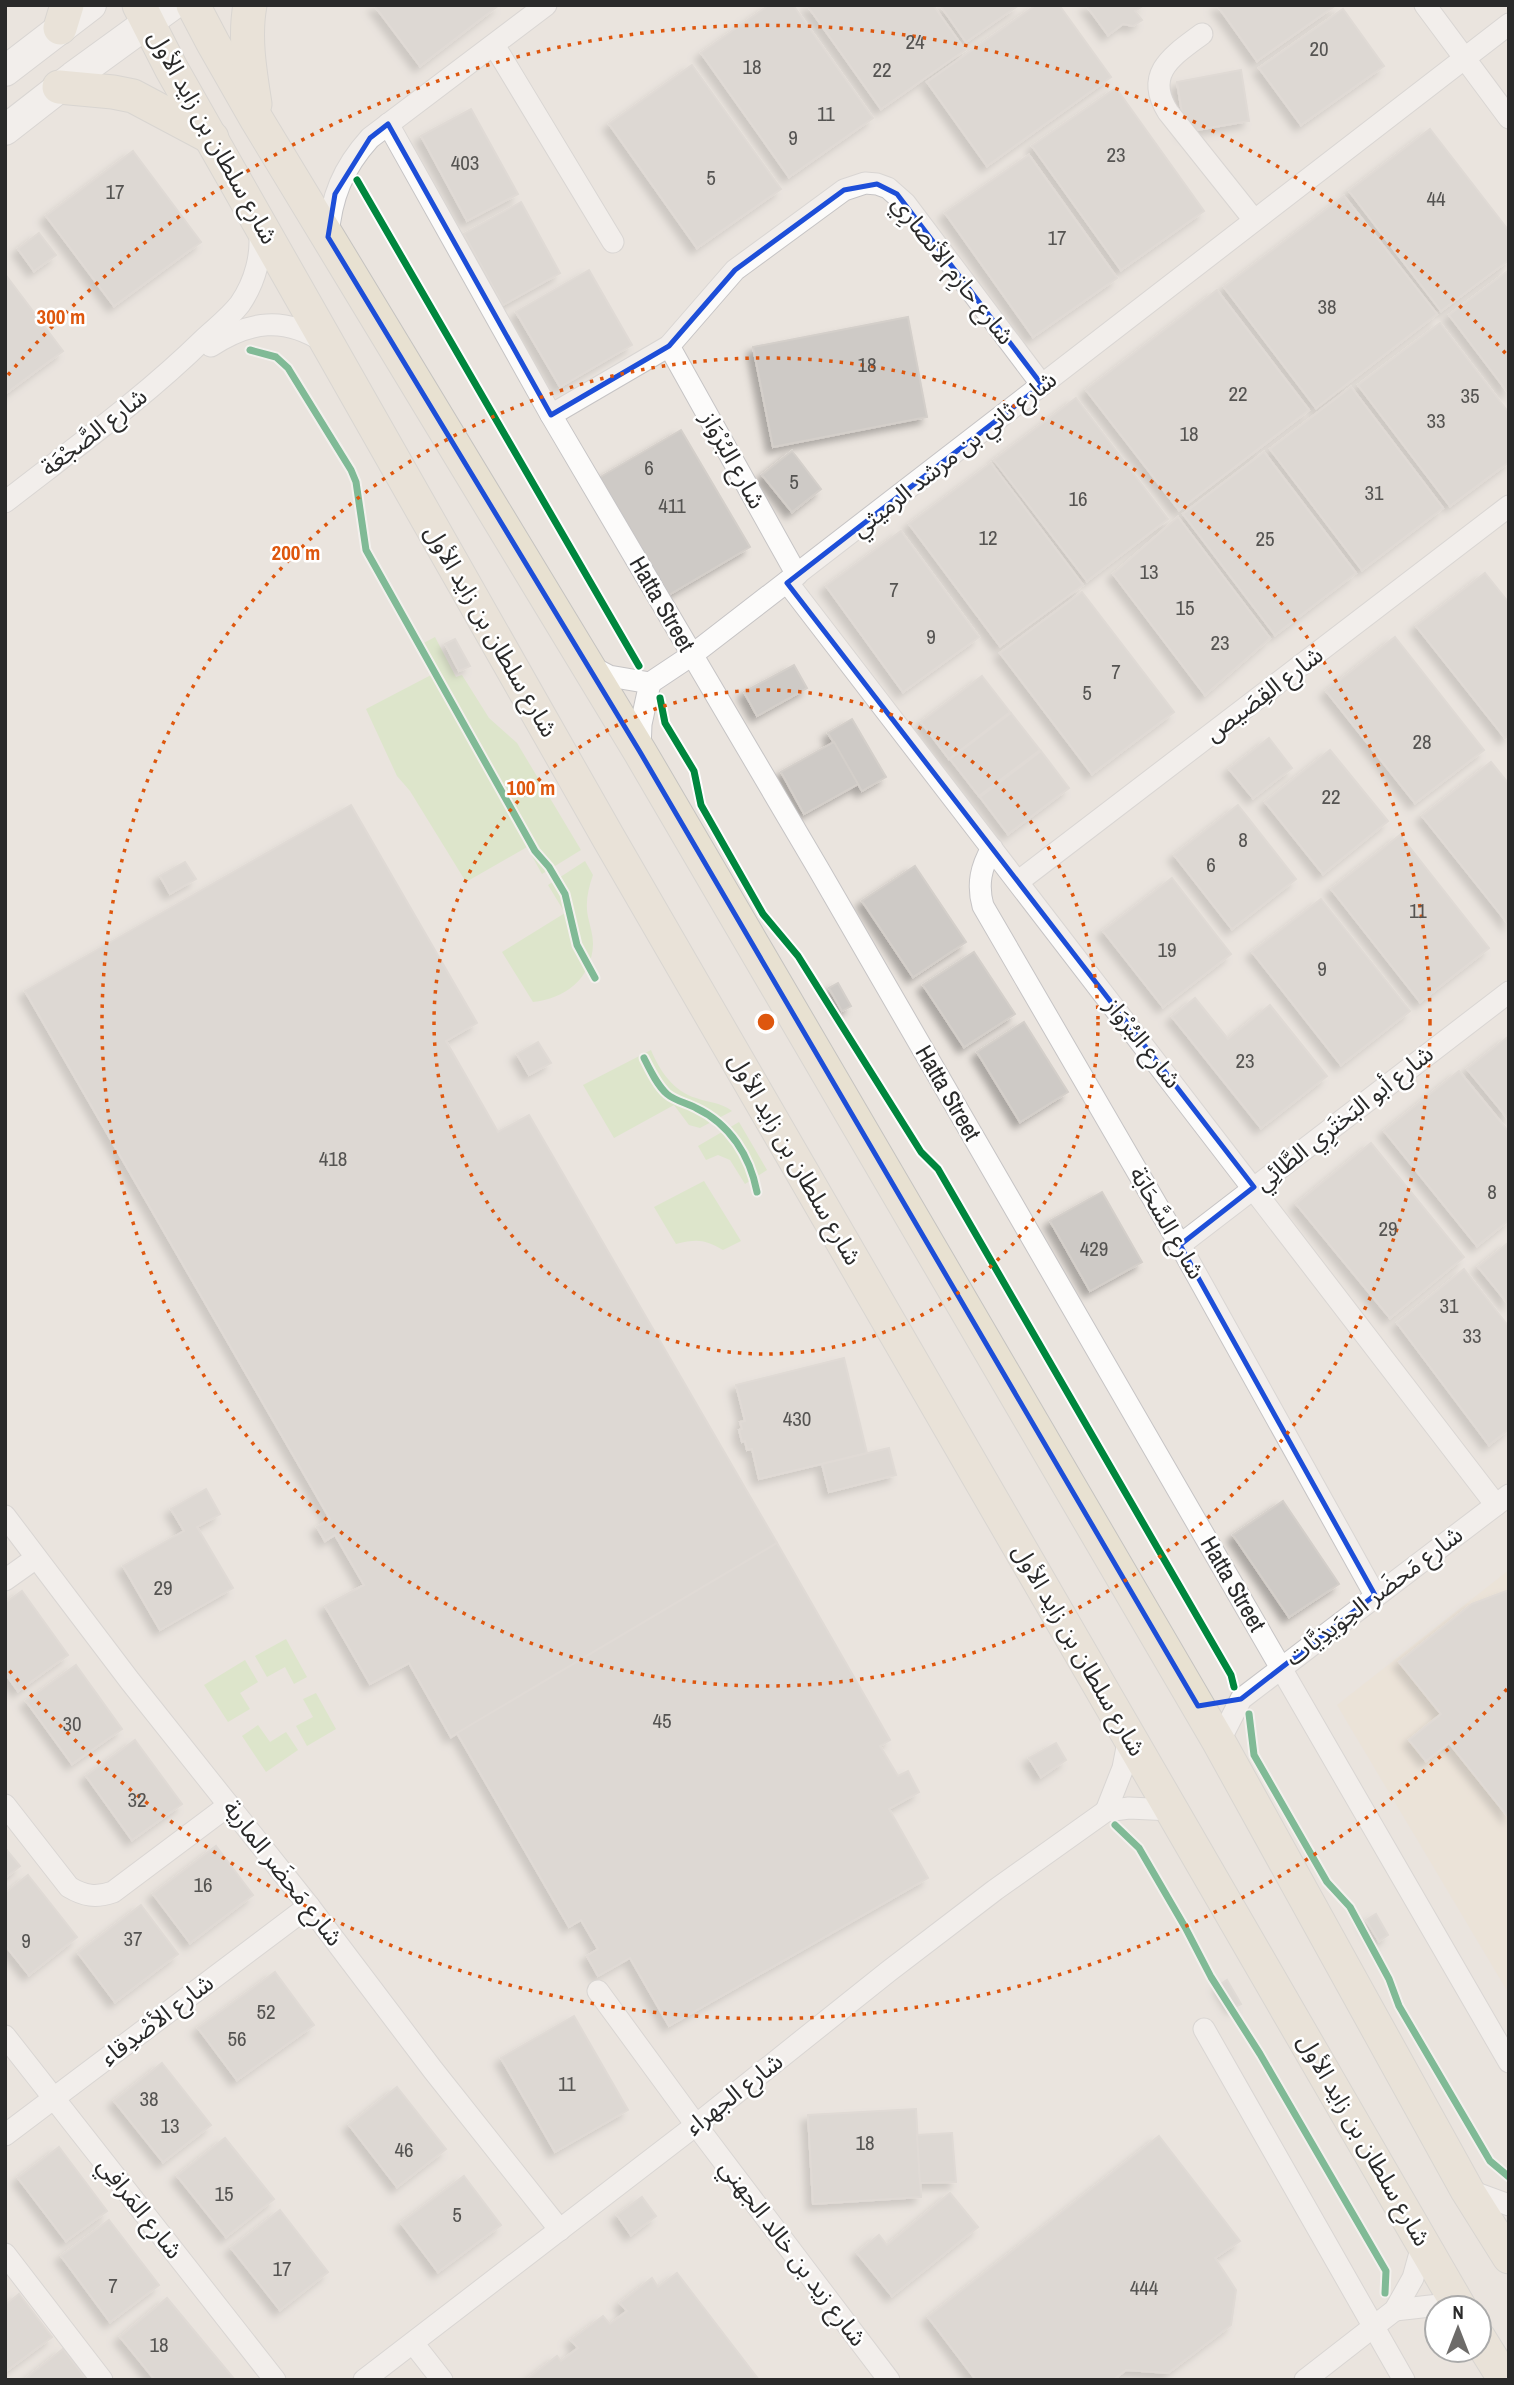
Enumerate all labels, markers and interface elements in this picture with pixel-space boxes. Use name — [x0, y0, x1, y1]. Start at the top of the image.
street label: شارع سلطان بن زايد الأول — [140, 24, 286, 250]
house number: 24 — [905, 27, 925, 56]
house number: 20 — [1309, 34, 1329, 63]
house number: 18 — [742, 52, 762, 81]
house number: 22 — [872, 55, 892, 84]
house number: 11 — [817, 99, 835, 128]
house number: 9 — [788, 123, 798, 152]
house number: 23 — [1106, 140, 1126, 169]
house number: 403 — [451, 148, 479, 177]
house number: 5 — [706, 163, 716, 192]
house number: 17 — [105, 177, 125, 206]
house number: 44 — [1426, 184, 1446, 213]
street label: شارع حازِم الأنصارِي — [883, 188, 1022, 353]
house number: 17 — [1047, 223, 1067, 252]
house number: 38 — [1317, 292, 1337, 321]
text: 300 m — [37, 302, 85, 331]
house number: 18 — [857, 350, 877, 379]
street label: شارع ثاني بن مرشد الرميثي — [844, 363, 1065, 546]
house number: 22 — [1228, 379, 1248, 408]
street label: شارع الصَّجْعَة — [34, 380, 154, 484]
house number: 35 — [1460, 381, 1480, 410]
street label: شارع البُرْوَاز — [692, 404, 774, 515]
house number: 33 — [1426, 406, 1446, 435]
house number: 18 — [1179, 419, 1199, 448]
house number: 6 — [644, 453, 654, 482]
house number: 5 — [789, 467, 799, 496]
house number: 31 — [1364, 478, 1384, 507]
house number: 16 — [1068, 484, 1088, 513]
house number: 411 — [658, 491, 686, 520]
street label: شارع سلطان بن زايد الأول — [416, 519, 566, 743]
house number: 12 — [978, 523, 998, 552]
house number: 25 — [1255, 524, 1275, 553]
text: 200 m — [272, 538, 320, 567]
street label: Hatta Street — [623, 550, 703, 657]
house number: 13 — [1139, 557, 1159, 586]
house number: 7 — [889, 575, 899, 604]
house number: 15 — [1175, 593, 1195, 622]
house number: 9 — [926, 622, 936, 651]
house number: 23 — [1210, 628, 1230, 657]
street label: شارع القِصَيص — [1198, 638, 1330, 750]
house number: 7 — [1111, 657, 1121, 686]
house number: 5 — [1082, 678, 1092, 707]
house number: 28 — [1412, 727, 1432, 756]
text: 100 m — [507, 773, 555, 802]
house number: 22 — [1321, 782, 1341, 811]
house number: 8 — [1238, 825, 1248, 854]
house number: 6 — [1206, 850, 1216, 879]
house number: 11 — [1409, 896, 1427, 925]
house number: 19 — [1157, 935, 1177, 964]
house number: 9 — [1317, 954, 1327, 983]
street label: شارع البُرْوَاز — [1096, 990, 1189, 1096]
centre of rings — [754, 1010, 778, 1034]
street label: شارع أبو البَختَرِي الطَّائِي — [1247, 1037, 1442, 1200]
street label: Hatta Street — [909, 1039, 989, 1146]
house number: 23 — [1235, 1046, 1255, 1075]
street label: شارع سلطان بن زايد الأول — [720, 1047, 870, 1271]
house number: 418 — [319, 1144, 347, 1173]
street label: شارع السَّحَابَة — [1121, 1160, 1213, 1286]
house number: 8 — [1487, 1177, 1497, 1206]
house number: 29 — [1378, 1214, 1398, 1243]
house number: 429 — [1080, 1234, 1108, 1263]
house number: 31 — [1439, 1291, 1459, 1320]
house number: 33 — [1462, 1321, 1482, 1350]
house number: 430 — [783, 1404, 811, 1433]
street label: شارع مَحضَر الحِوَيذِيَّات — [1278, 1518, 1470, 1674]
street label: Hatta Street — [1194, 1530, 1274, 1637]
street label: شارع سلطان بن زايد الأول — [1004, 1538, 1154, 1762]
house number: 29 — [153, 1573, 173, 1602]
house number: 45 — [652, 1706, 672, 1735]
house number: 30 — [62, 1709, 82, 1738]
house number: 32 — [127, 1785, 147, 1814]
street label: شارع مَحضَر المارية — [215, 1793, 351, 1953]
house number: 16 — [193, 1870, 213, 1899]
house number: 37 — [123, 1924, 143, 1953]
house number: 9 — [21, 1926, 31, 1955]
street label: شارع الأصْدِقاء — [93, 1966, 221, 2074]
house number: 52 — [256, 1997, 276, 2026]
house number: 56 — [227, 2024, 247, 2053]
street label: شارع سلطان بن زايد الأول — [1289, 2028, 1439, 2252]
street label: شارع الجهراء — [678, 2045, 790, 2143]
house number: 11 — [558, 2069, 576, 2098]
house number: 38 — [139, 2084, 159, 2113]
house number: 13 — [160, 2111, 180, 2140]
house number: 18 — [855, 2128, 875, 2157]
house number: 46 — [394, 2135, 414, 2164]
street label: شارع المَرافِي — [88, 2150, 191, 2267]
street label: شارع زيد بن خالد الجهني — [710, 2152, 875, 2354]
house number: 15 — [214, 2179, 234, 2208]
house number: 5 — [452, 2200, 462, 2229]
house number: 17 — [272, 2254, 292, 2283]
house number: 7 — [108, 2271, 118, 2300]
house number: 444 — [1130, 2273, 1159, 2302]
north arrow — [1423, 2294, 1493, 2364]
text: N — [1452, 2299, 1464, 2325]
house number: 18 — [149, 2330, 169, 2359]

